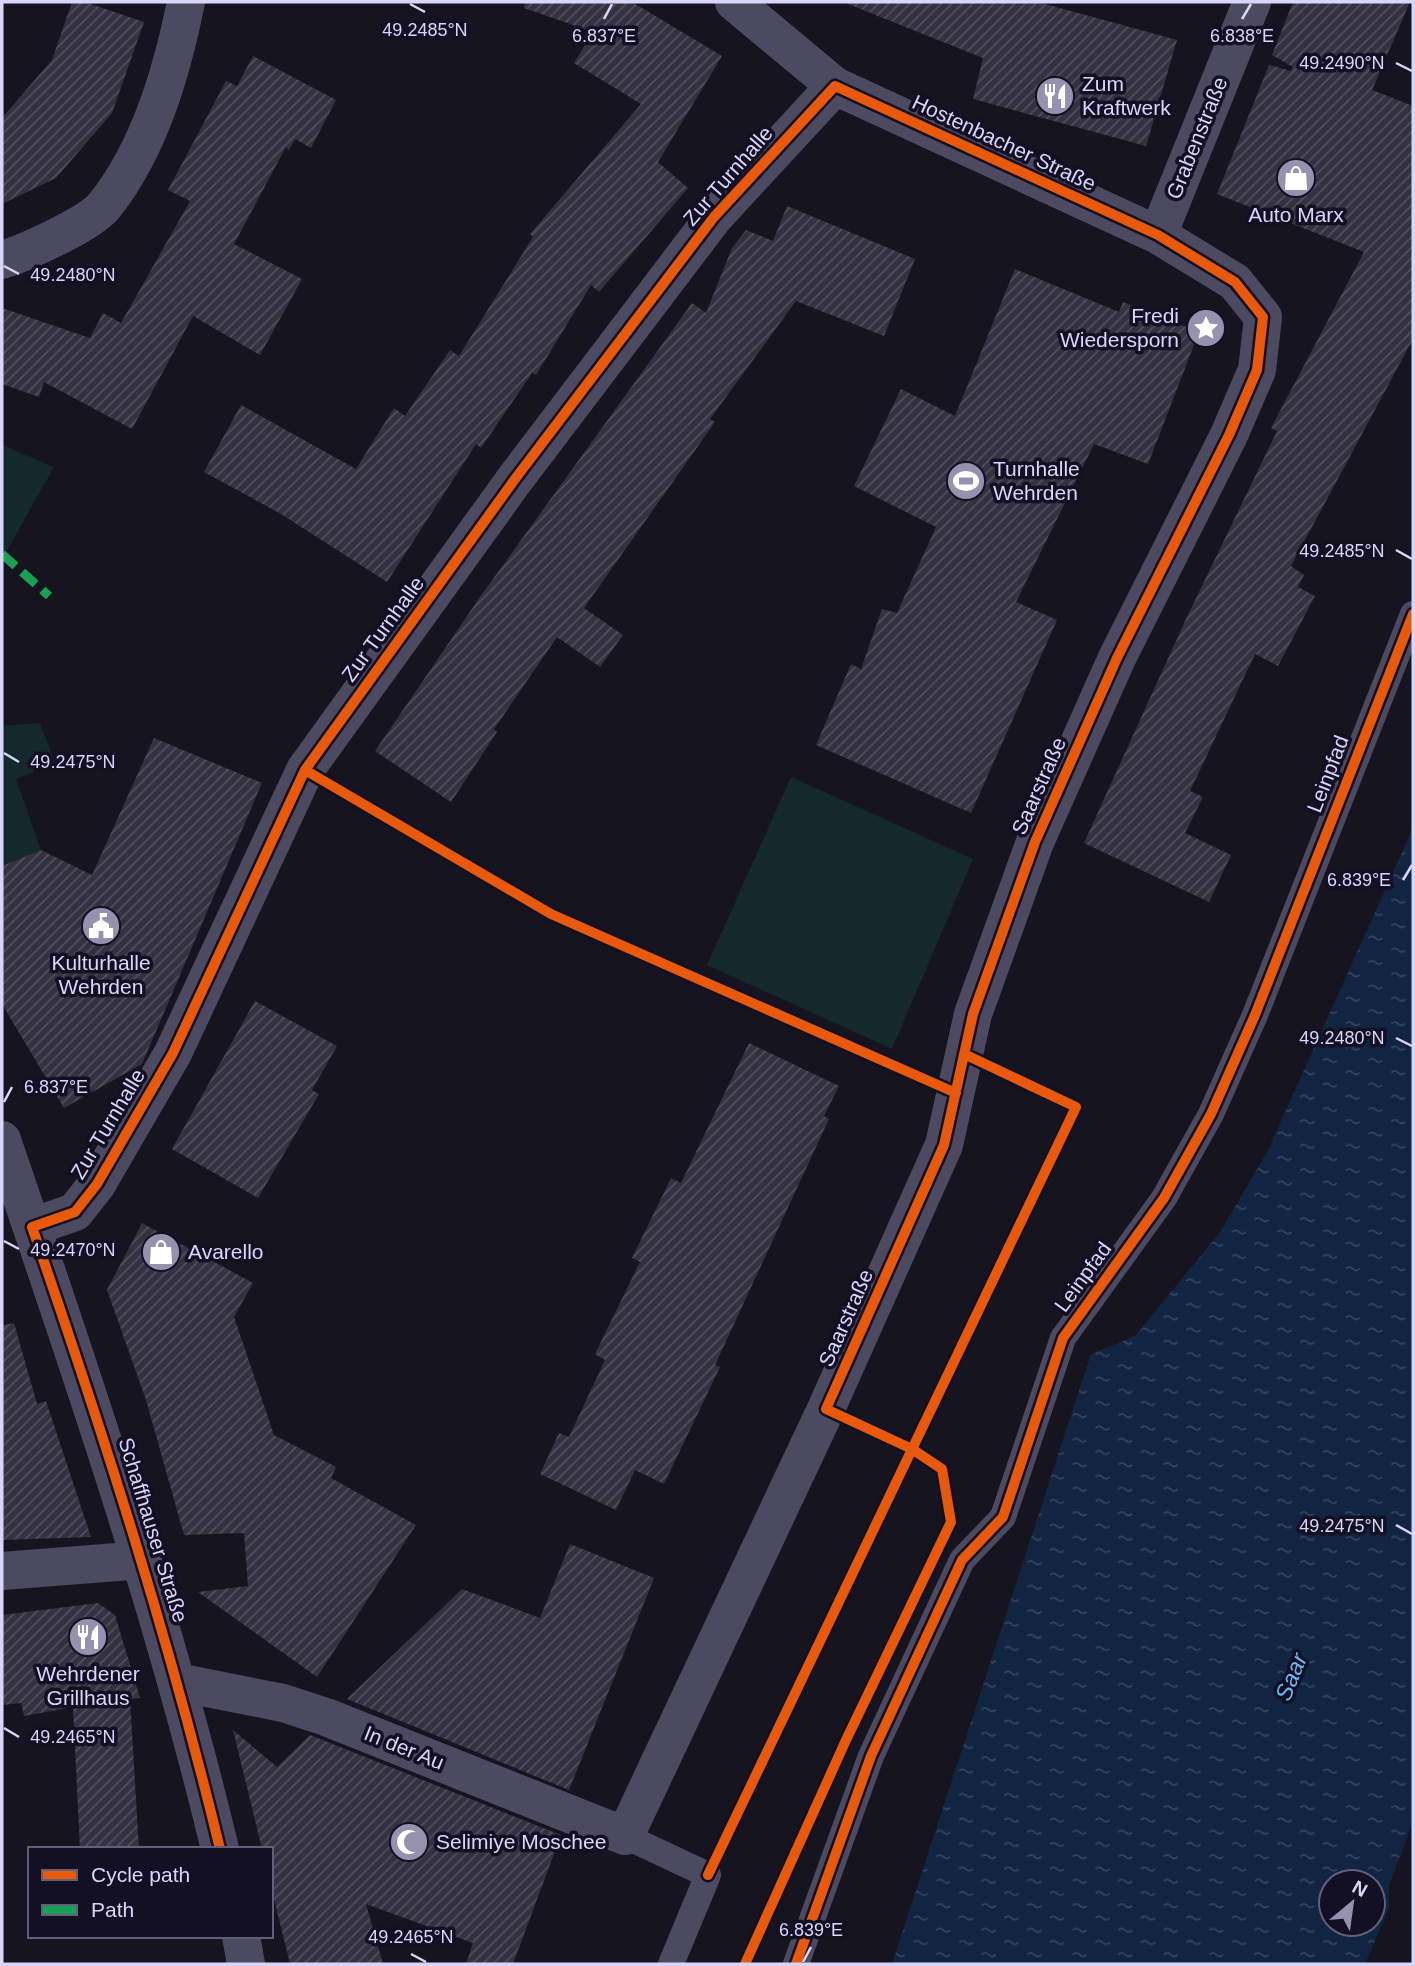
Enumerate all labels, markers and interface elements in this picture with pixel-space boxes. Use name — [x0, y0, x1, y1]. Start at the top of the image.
text: 49.2485°N — [382, 20, 468, 40]
text: 6.837°E — [572, 26, 636, 46]
text: 6.838°E — [1210, 26, 1274, 46]
text: 49.2490°N — [1299, 53, 1385, 73]
place label: Zum Kraftwerk — [1082, 72, 1171, 119]
street label: Grabenstraße — [1162, 73, 1231, 202]
restaurant icon: Zum Kraftwerk — [1034, 75, 1076, 117]
street label: Hostenbacher Straße — [909, 90, 1100, 195]
street label: Zur Turnhalle — [678, 121, 777, 230]
shop icon: Auto Marx — [1275, 157, 1317, 199]
place label: Auto Marx — [1248, 203, 1344, 226]
text: 49.2480°N — [30, 265, 116, 285]
place label: Fredi Wiedersporn — [1060, 304, 1179, 351]
place icon: Fredi Wiedersporn — [1185, 307, 1227, 349]
place label: Turnhalle Wehrden — [993, 457, 1080, 504]
sports icon: Turnhalle Wehrden — [945, 460, 987, 502]
text: 49.2485°N — [1299, 541, 1385, 561]
street label: Zur Turnhalle — [337, 572, 428, 686]
street label: Leinpfad — [1302, 732, 1353, 816]
street label: Saarstraße — [1007, 734, 1070, 838]
text: 49.2475°N — [30, 752, 116, 772]
text: 6.839°E — [1327, 870, 1391, 890]
public building icon: Kulturhalle Wehrden — [80, 905, 122, 947]
place label: Kulturhalle Wehrden — [51, 951, 151, 998]
text: 49.2480°N — [1299, 1028, 1385, 1048]
street label: Zur Turnhalle — [66, 1065, 149, 1183]
text: 6.837°E — [24, 1077, 88, 1097]
shop icon: Avarello — [140, 1231, 182, 1273]
street label: Leinpfad — [1050, 1237, 1116, 1316]
text: 49.2470°N — [30, 1240, 116, 1260]
place label: Avarello — [188, 1240, 264, 1263]
street label: Saarstraße — [814, 1266, 877, 1370]
street label: Schaffhauser Straße — [114, 1435, 193, 1625]
text: 49.2475°N — [1299, 1516, 1385, 1536]
restaurant icon: Wehrdener Grillhaus — [67, 1616, 109, 1658]
water label: Saar — [1270, 1648, 1313, 1704]
place label: Wehrdener Grillhaus — [36, 1662, 140, 1709]
street label: In der Au — [361, 1721, 447, 1774]
text: 49.2465°N — [30, 1727, 116, 1747]
mosque icon: Selimiye Moschee — [388, 1821, 430, 1863]
place label: Selimiye Moschee — [436, 1830, 606, 1853]
legend — [28, 1847, 273, 1938]
text: Cycle path — [91, 1863, 190, 1886]
north arrow — [1317, 1868, 1387, 1938]
text: N — [1349, 1876, 1371, 1901]
text: Path — [91, 1898, 134, 1921]
text: 6.839°E — [779, 1920, 843, 1940]
text: 49.2465°N — [368, 1927, 454, 1947]

